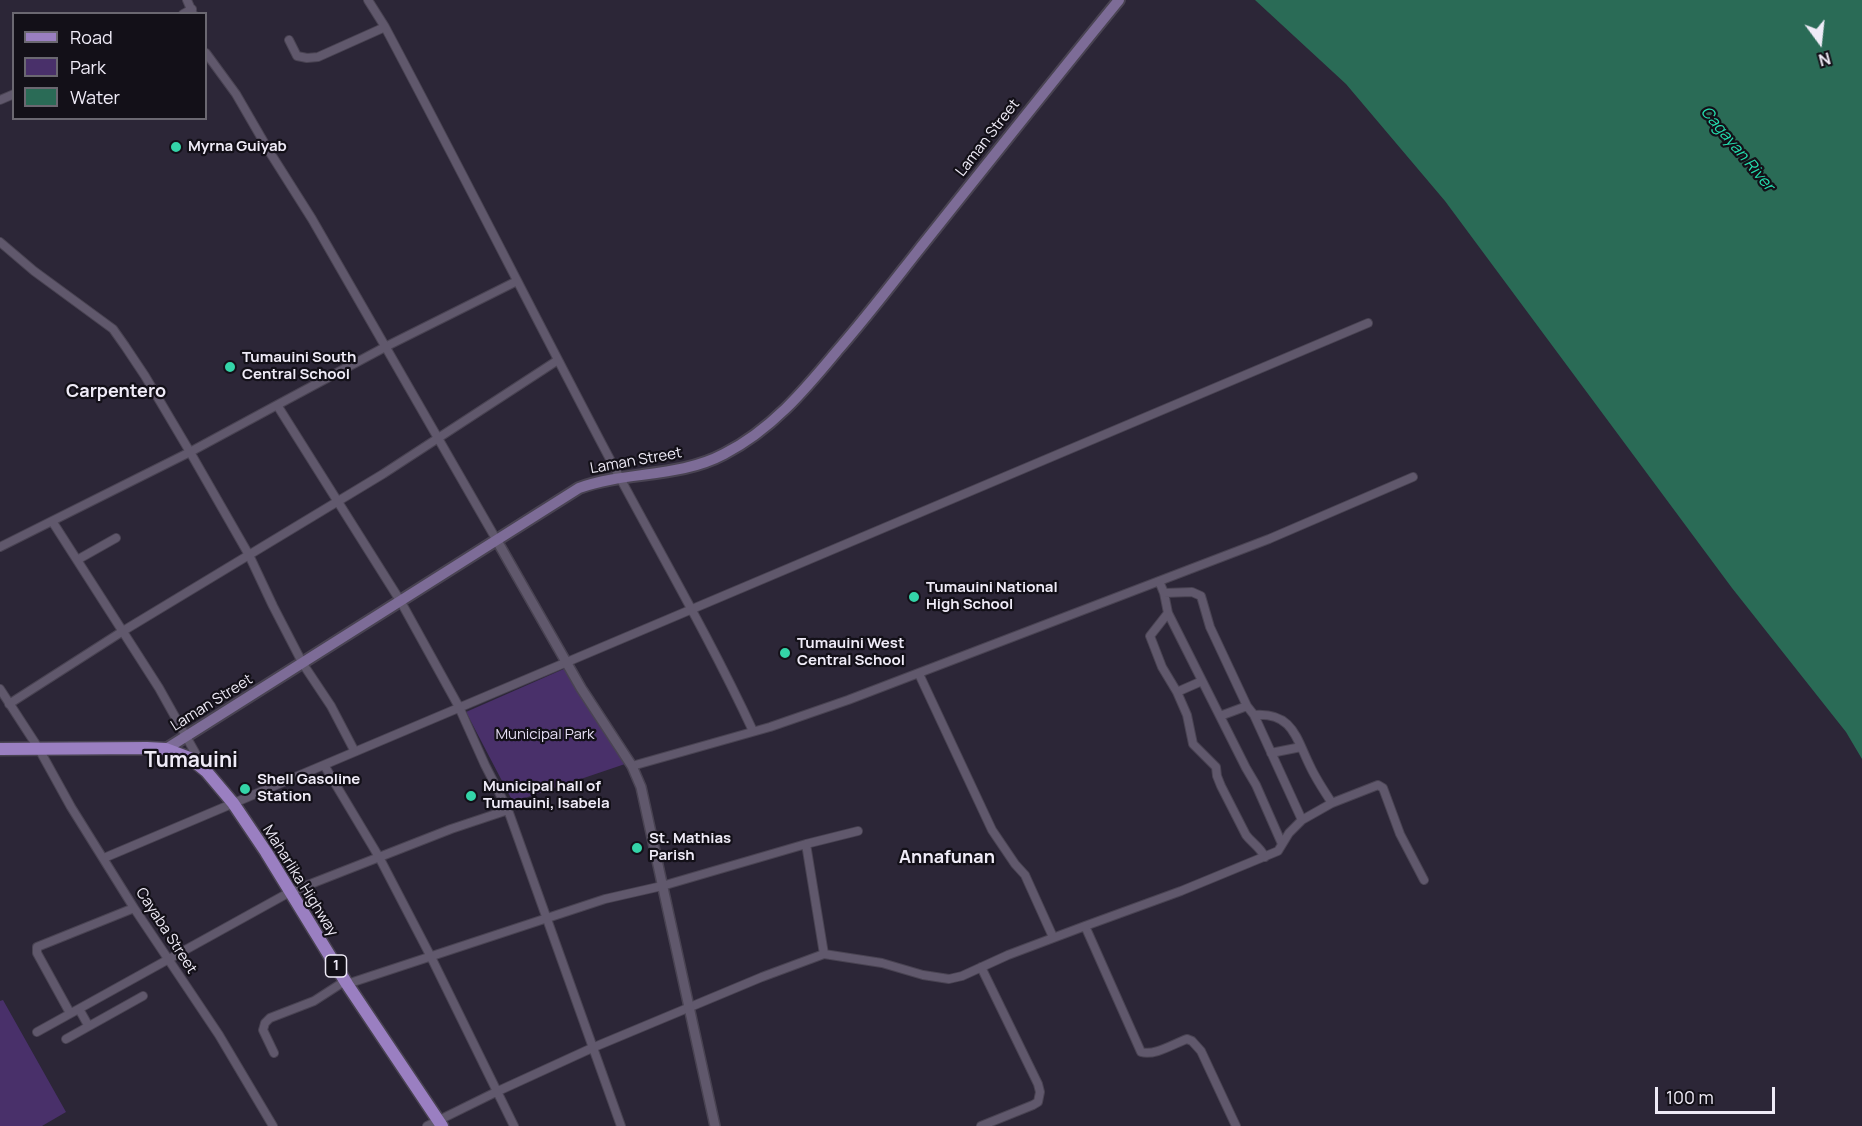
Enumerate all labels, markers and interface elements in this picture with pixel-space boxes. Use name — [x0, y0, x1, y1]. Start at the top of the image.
legend — [12, 12, 207, 120]
north arrow — [1790, 12, 1850, 72]
text: Road — [70, 25, 113, 49]
text: N — [1816, 47, 1833, 72]
text: Park — [70, 55, 106, 79]
text: Water — [70, 85, 120, 109]
street label: Laman Street — [952, 96, 1024, 180]
water label: Cagayan River — [1696, 103, 1778, 195]
place label: Myrna Guiyab — [188, 138, 287, 156]
marker: Myrna Guiyab — [169, 140, 183, 154]
place label: Tumauini South Central School — [242, 349, 356, 384]
marker: Tumauini South Central School — [223, 360, 237, 374]
district label: Carpentero — [66, 381, 166, 403]
street label: Laman Street — [589, 444, 683, 478]
place label: Tumauini National High School — [926, 579, 1058, 614]
marker: Tumauini National High School — [907, 590, 921, 604]
place label: Tumauini West Central School — [797, 635, 905, 670]
marker: Tumauini West Central School — [778, 646, 792, 660]
street label: Laman Street — [168, 671, 256, 735]
park label: Municipal Park — [495, 726, 595, 744]
district label: Tumauini — [144, 748, 238, 774]
place label: Shell Gasoline Station — [257, 771, 360, 806]
place label: Municipal hall of Tumauini, Isabela — [483, 778, 610, 813]
marker: Shell Gasoline Station — [238, 782, 252, 796]
marker: Municipal hall of Tumauini, Isabela — [464, 789, 478, 803]
street label: Maharlika Highway — [259, 822, 341, 940]
place label: St. Mathias Parish — [649, 830, 731, 865]
marker: St. Mathias Parish — [630, 841, 644, 855]
district label: Annafunan — [899, 847, 995, 869]
street label: Cayaba Street — [132, 885, 200, 977]
road number: 1 — [326, 955, 346, 977]
scale bar — [1658, 1075, 1778, 1113]
text: 100 m — [1666, 1085, 1714, 1109]

